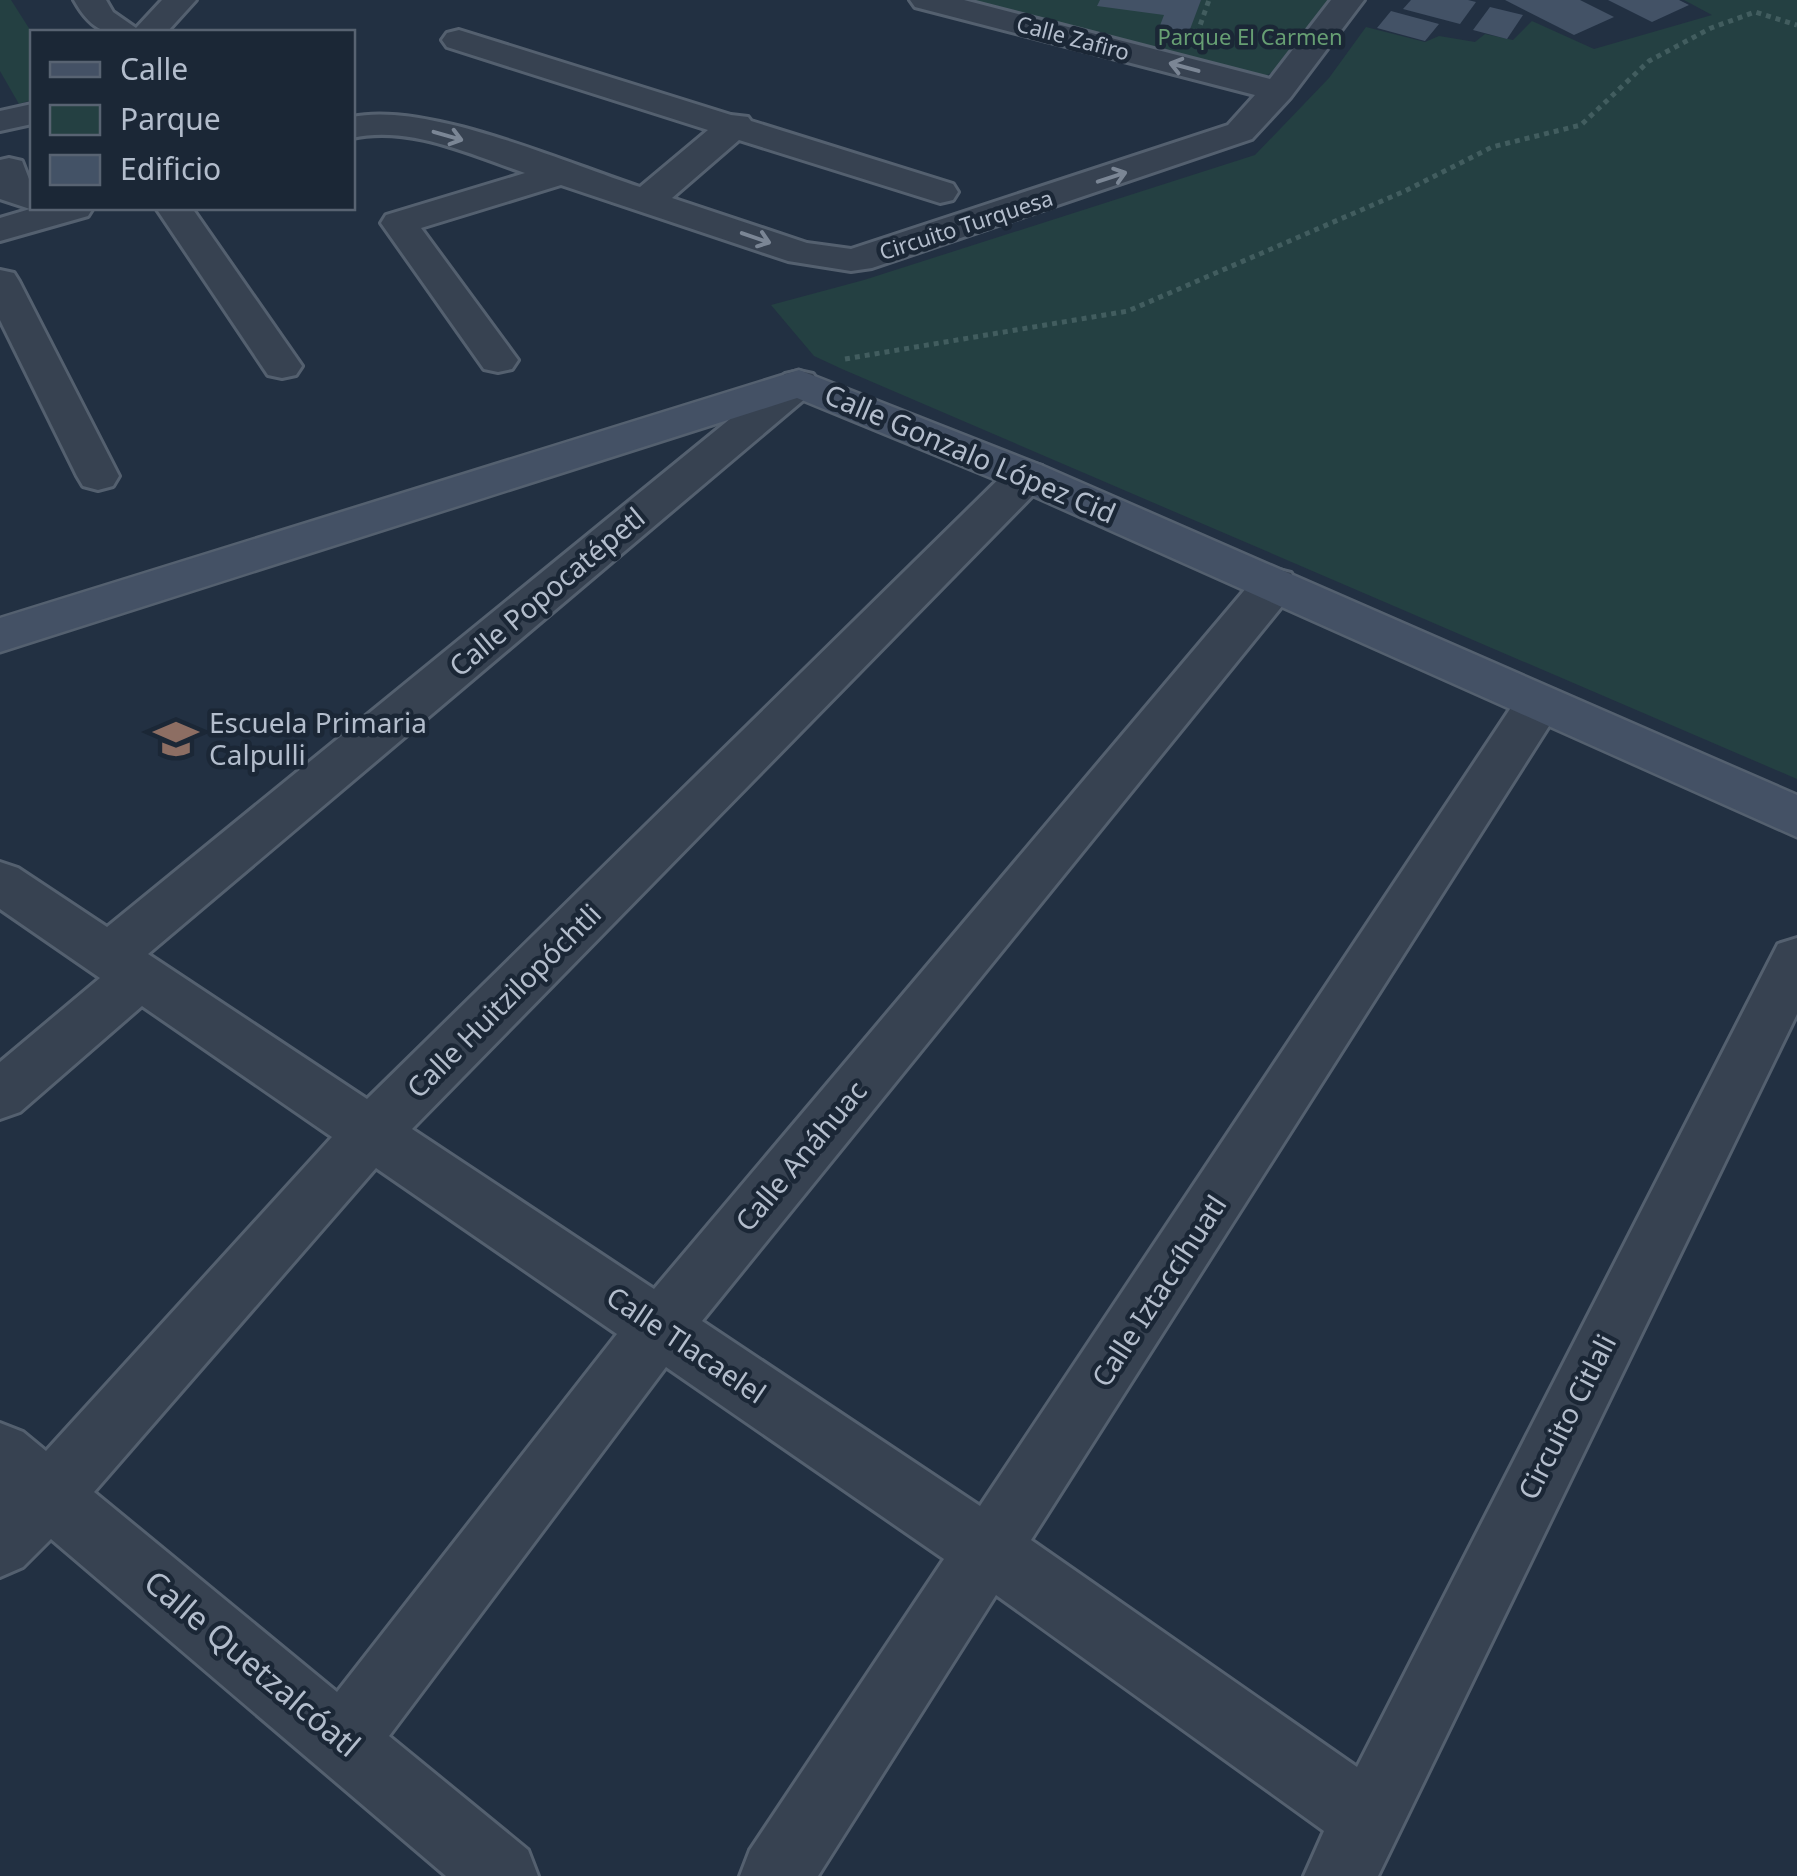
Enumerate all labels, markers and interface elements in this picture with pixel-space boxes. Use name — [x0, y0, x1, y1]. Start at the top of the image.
street label: Calle Zafiro — [1013, 8, 1133, 67]
park label: Parque El Carmen — [1157, 21, 1343, 51]
legend — [30, 30, 355, 210]
text: Calle — [120, 48, 188, 89]
one-way arrow — [1169, 56, 1200, 75]
text: Parque — [120, 98, 221, 139]
one-way arrow — [432, 128, 463, 146]
text: Edificio — [120, 148, 221, 189]
one-way arrow — [1095, 167, 1127, 185]
street label: Circuito Turquesa — [875, 182, 1056, 266]
one-way arrow — [740, 231, 772, 249]
street label: Calle Gonzalo López Cid — [819, 374, 1122, 532]
street label: Calle Popocatépetl — [441, 498, 652, 684]
place label: Escuela Primaria Calpulli — [209, 703, 427, 773]
school or university icon: Escuela Primaria Calpulli — [152, 715, 200, 763]
street label: Calle Huitzilopóchtli — [398, 895, 609, 1106]
street label: Calle Anáhuac — [726, 1072, 874, 1239]
street label: Calle Iztaccíhuatl — [1082, 1187, 1234, 1394]
street label: Calle Tlacaelel — [599, 1277, 774, 1412]
street label: Circuito Citlali — [1508, 1327, 1624, 1506]
street label: Calle Quetzalcóatl — [136, 1560, 370, 1766]

